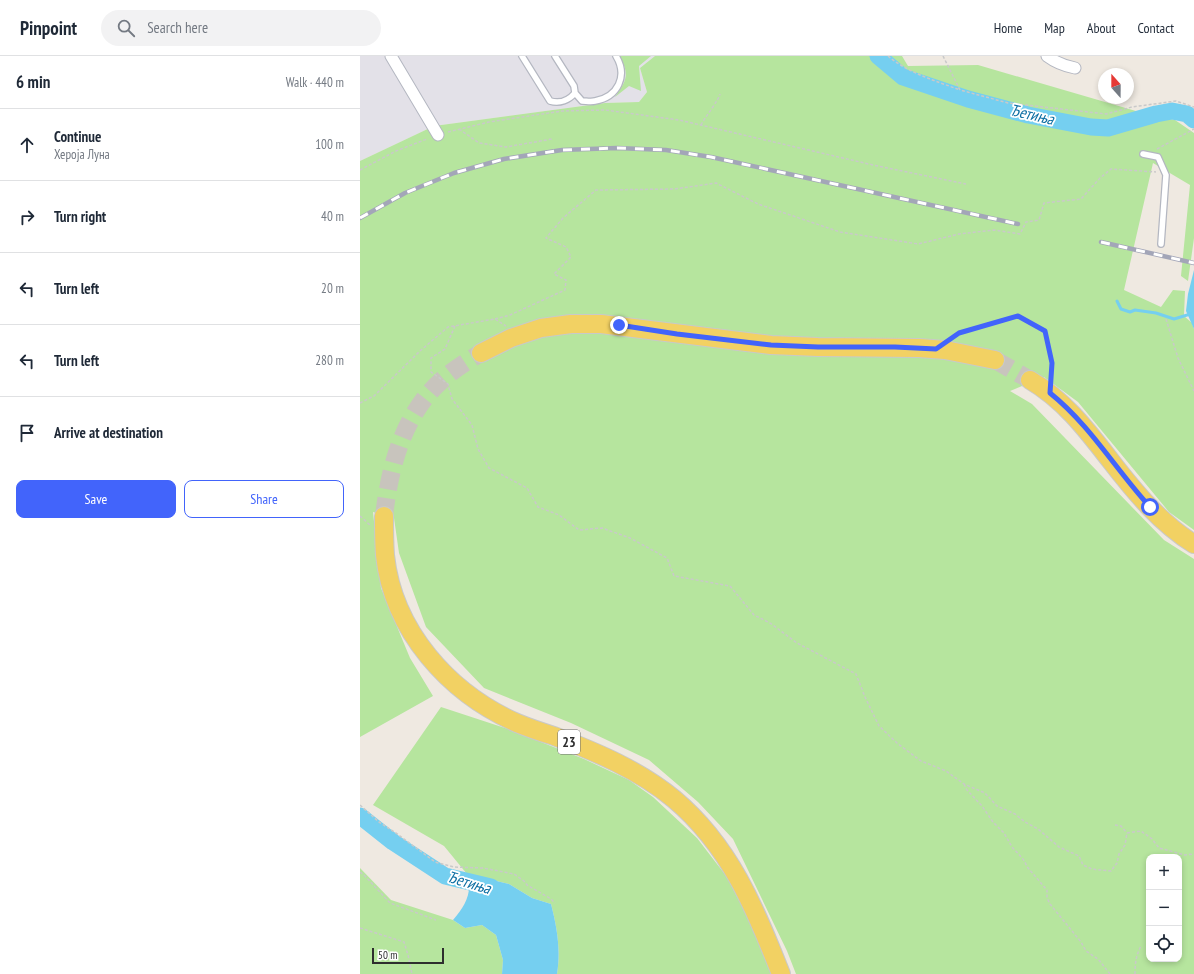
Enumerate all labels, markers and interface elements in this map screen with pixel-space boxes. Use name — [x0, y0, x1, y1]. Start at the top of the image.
search box — [101, 10, 381, 46]
text: Pinpoint — [20, 16, 77, 40]
icon: search — [115, 17, 137, 39]
text: Search here — [147, 18, 208, 37]
text: Home — [994, 19, 1022, 37]
text: Map — [1044, 19, 1065, 37]
text: About — [1087, 19, 1116, 37]
text: Contact — [1138, 19, 1174, 37]
north arrow — [1098, 68, 1134, 104]
text: 6 min — [16, 71, 50, 93]
text: Walk · 440 m — [286, 74, 344, 91]
water label: Ђетиња — [1008, 99, 1057, 129]
text: Continue — [54, 127, 101, 146]
icon: ahead — [16, 134, 38, 156]
text: 100 m — [315, 136, 344, 153]
text: Хероја Луна — [54, 146, 110, 163]
icon: right — [16, 206, 38, 228]
text: Turn right — [54, 207, 106, 226]
text: 40 m — [321, 208, 344, 225]
icon: left — [16, 278, 38, 300]
text: Turn left — [54, 279, 99, 298]
text: 20 m — [321, 280, 344, 297]
route end — [610, 316, 628, 334]
icon: left — [16, 350, 38, 372]
text: Turn left — [54, 351, 99, 370]
text: 280 m — [315, 352, 344, 369]
icon: arrive — [16, 422, 38, 444]
text: Arrive at destination — [54, 423, 163, 442]
button: Save — [16, 480, 176, 518]
button: Share — [184, 480, 344, 518]
route start — [1141, 498, 1159, 516]
road number: 23 — [558, 730, 580, 754]
map controls — [1146, 854, 1182, 962]
button: + — [1146, 854, 1182, 890]
water label: Ђетиња — [445, 866, 495, 899]
button: − — [1146, 890, 1182, 926]
button: locate — [1146, 926, 1182, 962]
scale bar — [372, 946, 444, 965]
text: 50 m — [378, 948, 397, 962]

